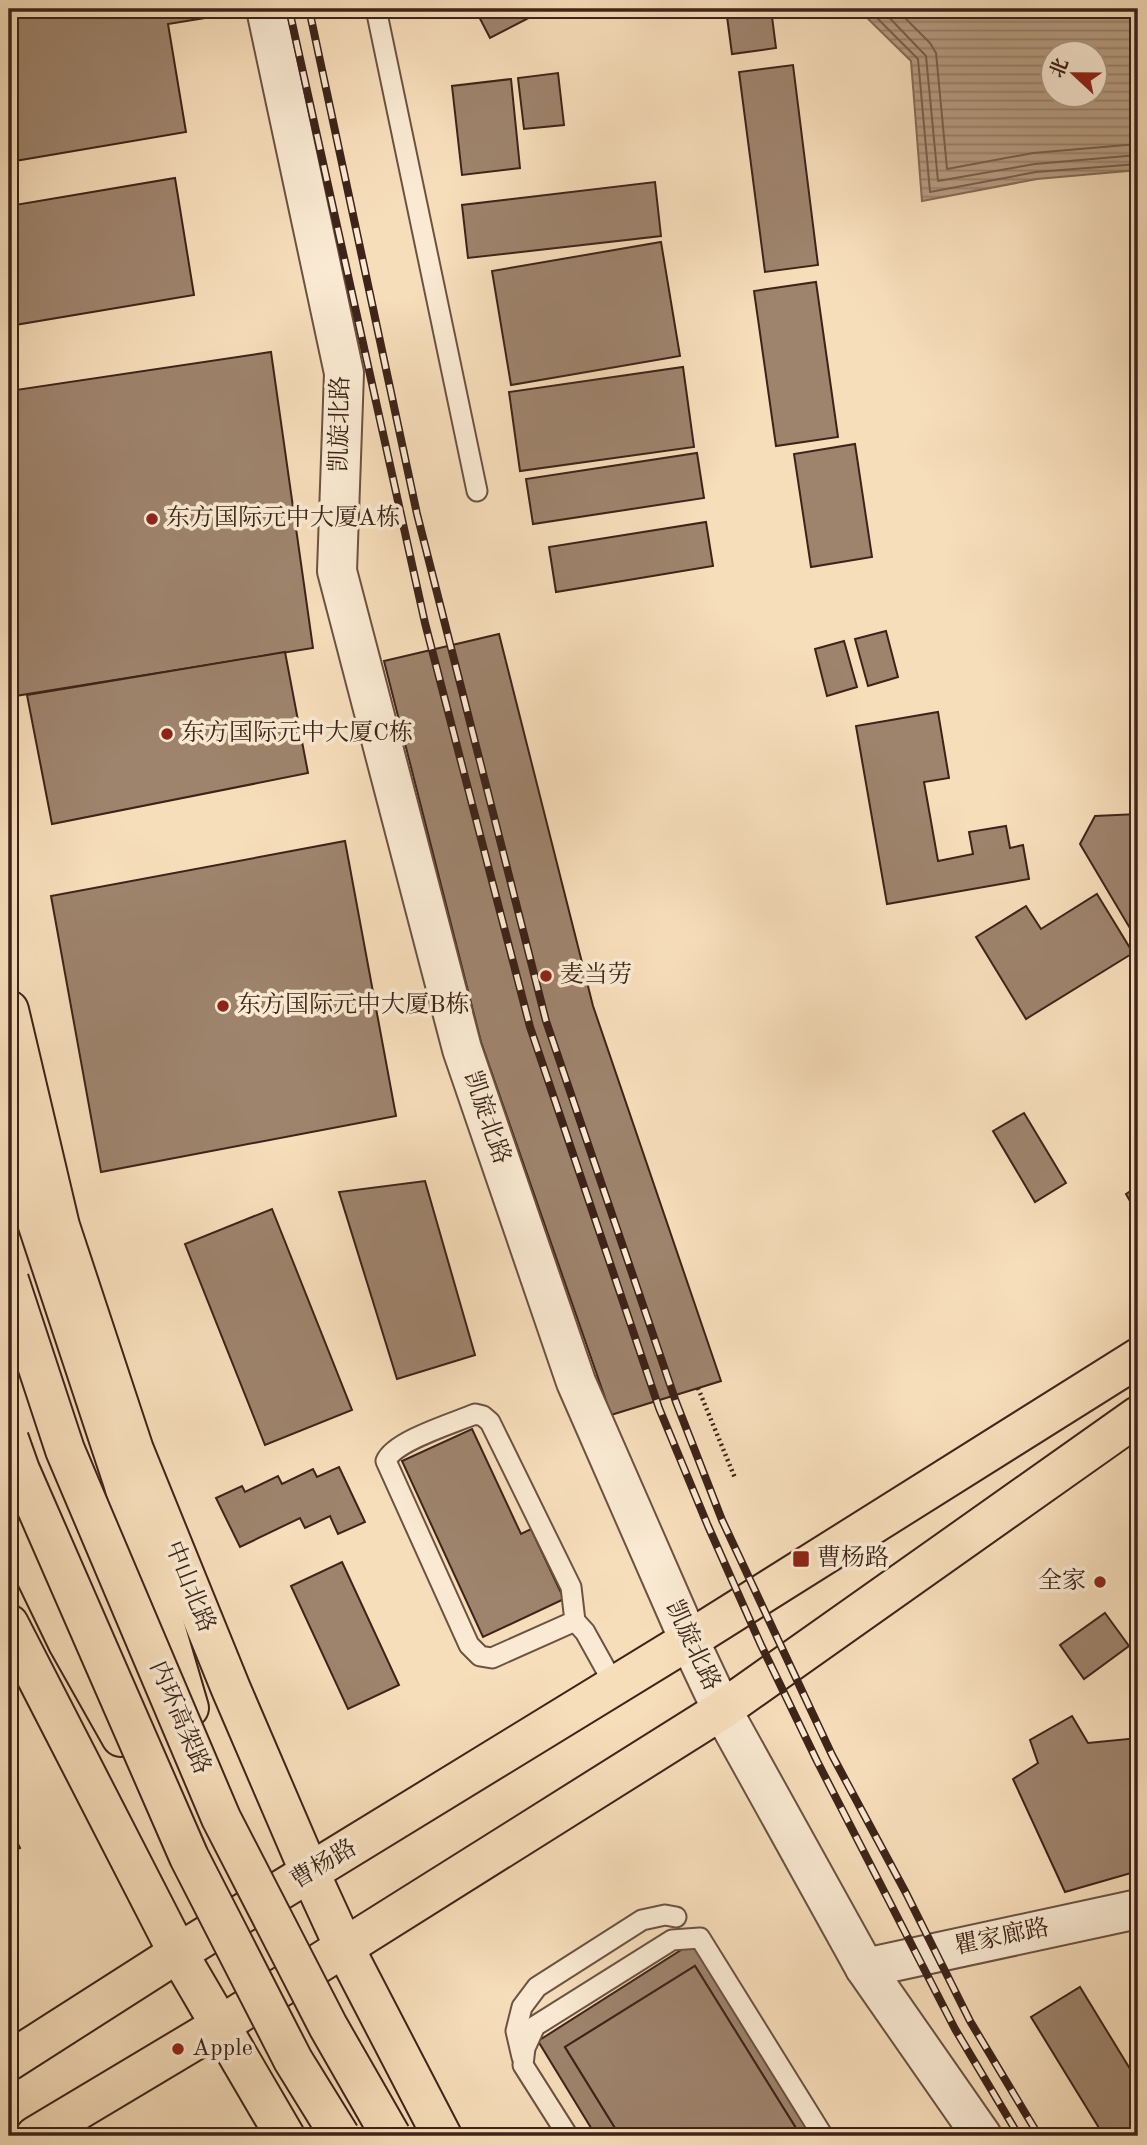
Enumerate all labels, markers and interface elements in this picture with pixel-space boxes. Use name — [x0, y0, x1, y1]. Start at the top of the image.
north arrow — [1038, 38, 1108, 108]
text: 北 — [1046, 55, 1073, 81]
street label: 凯旋北路 — [325, 376, 354, 472]
place label: 东方国际元中大厦A栋 — [166, 504, 400, 531]
marker: 东方国际元中大厦A栋 — [144, 511, 160, 527]
place label: 东方国际元中大厦C栋 — [181, 719, 413, 746]
marker: 东方国际元中大厦C栋 — [159, 726, 175, 742]
place label: 麦当劳 — [560, 961, 632, 988]
marker: 麦当劳 — [538, 968, 554, 984]
place label: 东方国际元中大厦B栋 — [237, 991, 470, 1018]
marker: 东方国际元中大厦B栋 — [215, 998, 231, 1014]
street label: 凯旋北路 — [459, 1068, 516, 1167]
street label: 中山北路 — [160, 1537, 221, 1636]
place label: 曹杨路 — [817, 1544, 889, 1571]
marker: 曹杨路 — [791, 1549, 811, 1569]
place label: 全家 — [1038, 1567, 1086, 1594]
marker: 全家 — [1092, 1574, 1108, 1590]
street label: 凯旋北路 — [661, 1596, 726, 1695]
street label: 内环高架路 — [145, 1657, 216, 1778]
street label: 曹杨路 — [285, 1834, 361, 1894]
street label: 瞿家廊路 — [952, 1913, 1051, 1960]
place label: Apple — [192, 2037, 253, 2061]
marker: Apple — [170, 2041, 186, 2057]

